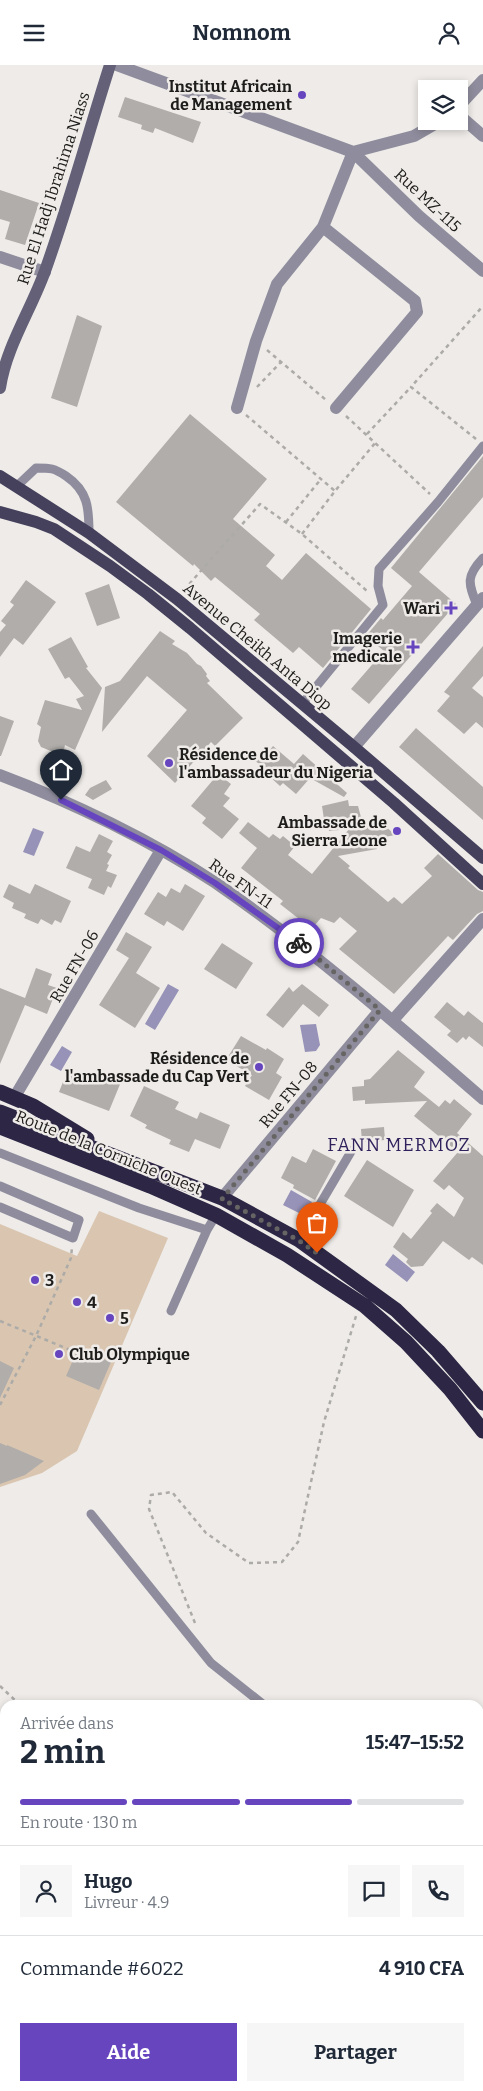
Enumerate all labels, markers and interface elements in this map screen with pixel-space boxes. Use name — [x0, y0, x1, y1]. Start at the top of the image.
icon: menu — [20, 19, 48, 47]
text: Nomnom — [192, 19, 291, 46]
icon: person — [435, 19, 463, 47]
place label: Institut Africain de Management — [169, 77, 293, 114]
map controls — [418, 80, 468, 130]
button: layers — [418, 80, 468, 130]
street label: Rue El Hadj Ibrahima Niass — [13, 89, 94, 287]
marker: Institut Africain de Management — [296, 89, 308, 101]
street label: Rue MZ-115 — [390, 165, 465, 236]
street label: Avenue Cheikh Anta Diop — [179, 579, 336, 714]
place label: Wari — [403, 599, 440, 618]
marker: Wari — [444, 601, 458, 615]
place label: Imagerie medicale — [332, 629, 402, 666]
marker: Imagerie medicale — [406, 640, 420, 654]
place label: Résidence de l'ambassadeur du Nigeria — [179, 745, 373, 782]
pin — [40, 749, 82, 800]
icon: home — [47, 756, 75, 784]
marker: Résidence de l'ambassadeur du Nigeria — [163, 757, 175, 769]
place label: Ambassade de Sierra Leone — [278, 813, 387, 850]
marker: Ambassade de Sierra Leone — [391, 825, 403, 837]
street label: Rue FN-11 — [205, 855, 276, 912]
courier — [274, 918, 324, 968]
street label: Rue FN-06 — [46, 927, 103, 1006]
icon: bike — [285, 929, 313, 957]
place label: Résidence de l'ambassade du Cap Vert — [65, 1049, 250, 1086]
street label: Rue FN-08 — [255, 1057, 322, 1131]
marker: Résidence de l'ambassade du Cap Vert — [253, 1061, 265, 1073]
street label: Route de la Corniche Ouest — [13, 1106, 205, 1199]
district label: FANN MERMOZ — [327, 1134, 471, 1156]
pin — [296, 1202, 338, 1253]
icon: bag — [303, 1209, 331, 1237]
place label: 3 — [45, 1271, 54, 1290]
marker: 3 — [29, 1274, 41, 1286]
place label: 4 — [87, 1293, 97, 1312]
marker: 4 — [71, 1296, 83, 1308]
place label: 5 — [120, 1309, 129, 1328]
marker: 5 — [104, 1312, 116, 1324]
place label: Club Olympique — [69, 1345, 190, 1364]
marker: Club Olympique — [53, 1348, 65, 1360]
text: Arrivée dans — [20, 1714, 114, 1733]
text: 15:47–15:52 — [366, 1731, 464, 1754]
text: 2 min — [20, 1733, 105, 1771]
text: En route · 130 m — [20, 1813, 137, 1832]
button: person — [20, 1865, 72, 1917]
button: chat — [348, 1865, 400, 1917]
button: phone — [412, 1865, 464, 1917]
text: Hugo — [84, 1870, 133, 1893]
text: Livreur · 4.9 — [84, 1893, 169, 1912]
text: Commande #6022 — [20, 1957, 184, 1980]
text: 4 910 CFA — [379, 1957, 464, 1980]
button: Aide — [20, 2023, 237, 2081]
button: Partager — [247, 2023, 464, 2081]

